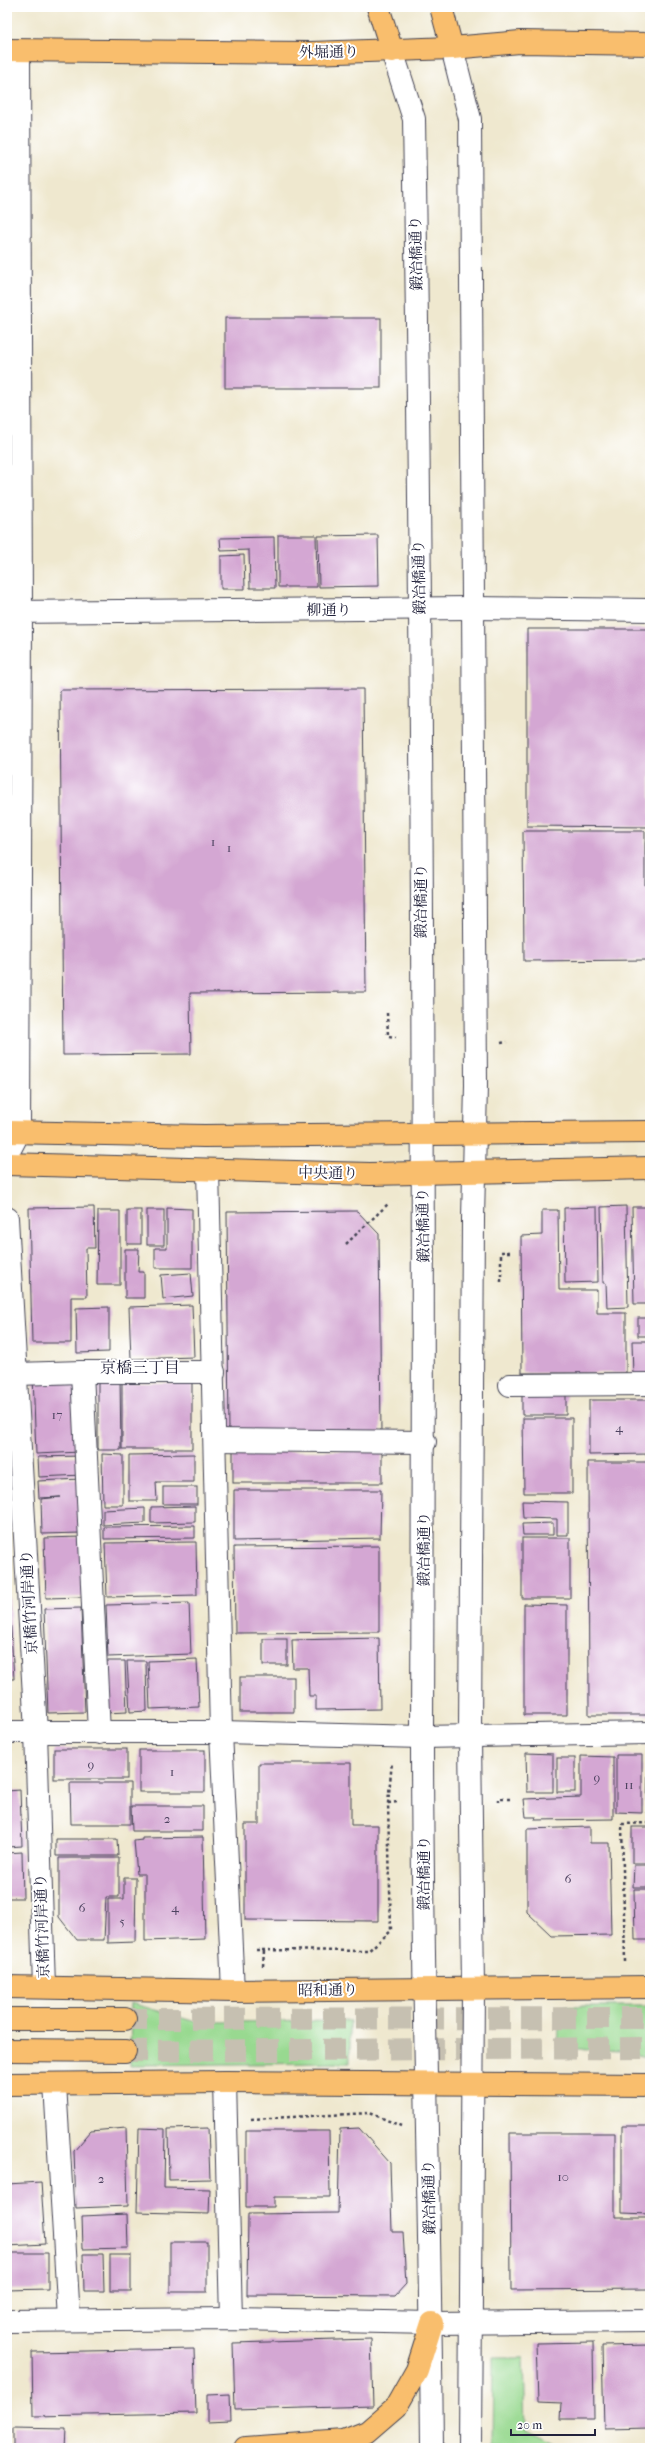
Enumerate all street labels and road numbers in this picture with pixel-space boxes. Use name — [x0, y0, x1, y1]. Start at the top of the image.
street label: 外堀通り — [299, 42, 359, 62]
street label: 鍛冶橋通り — [406, 215, 426, 291]
street label: 鍛冶橋通り — [409, 539, 429, 615]
street label: 柳通り — [306, 601, 352, 619]
street label: 鍛冶橋通り — [412, 863, 430, 939]
street label: 中央通り — [298, 1163, 358, 1183]
street label: 鍛冶橋通り — [413, 1187, 433, 1263]
street label: 鍛冶橋通り — [415, 1511, 433, 1587]
street label: 京橋竹河岸通り — [17, 1549, 41, 1655]
street label: 鍛冶橋通り — [415, 1835, 433, 1911]
street label: 京橋竹河岸通り — [31, 1873, 53, 1979]
street label: 昭和通り — [298, 1980, 358, 2000]
street label: 鍛冶橋通り — [419, 2159, 439, 2235]

